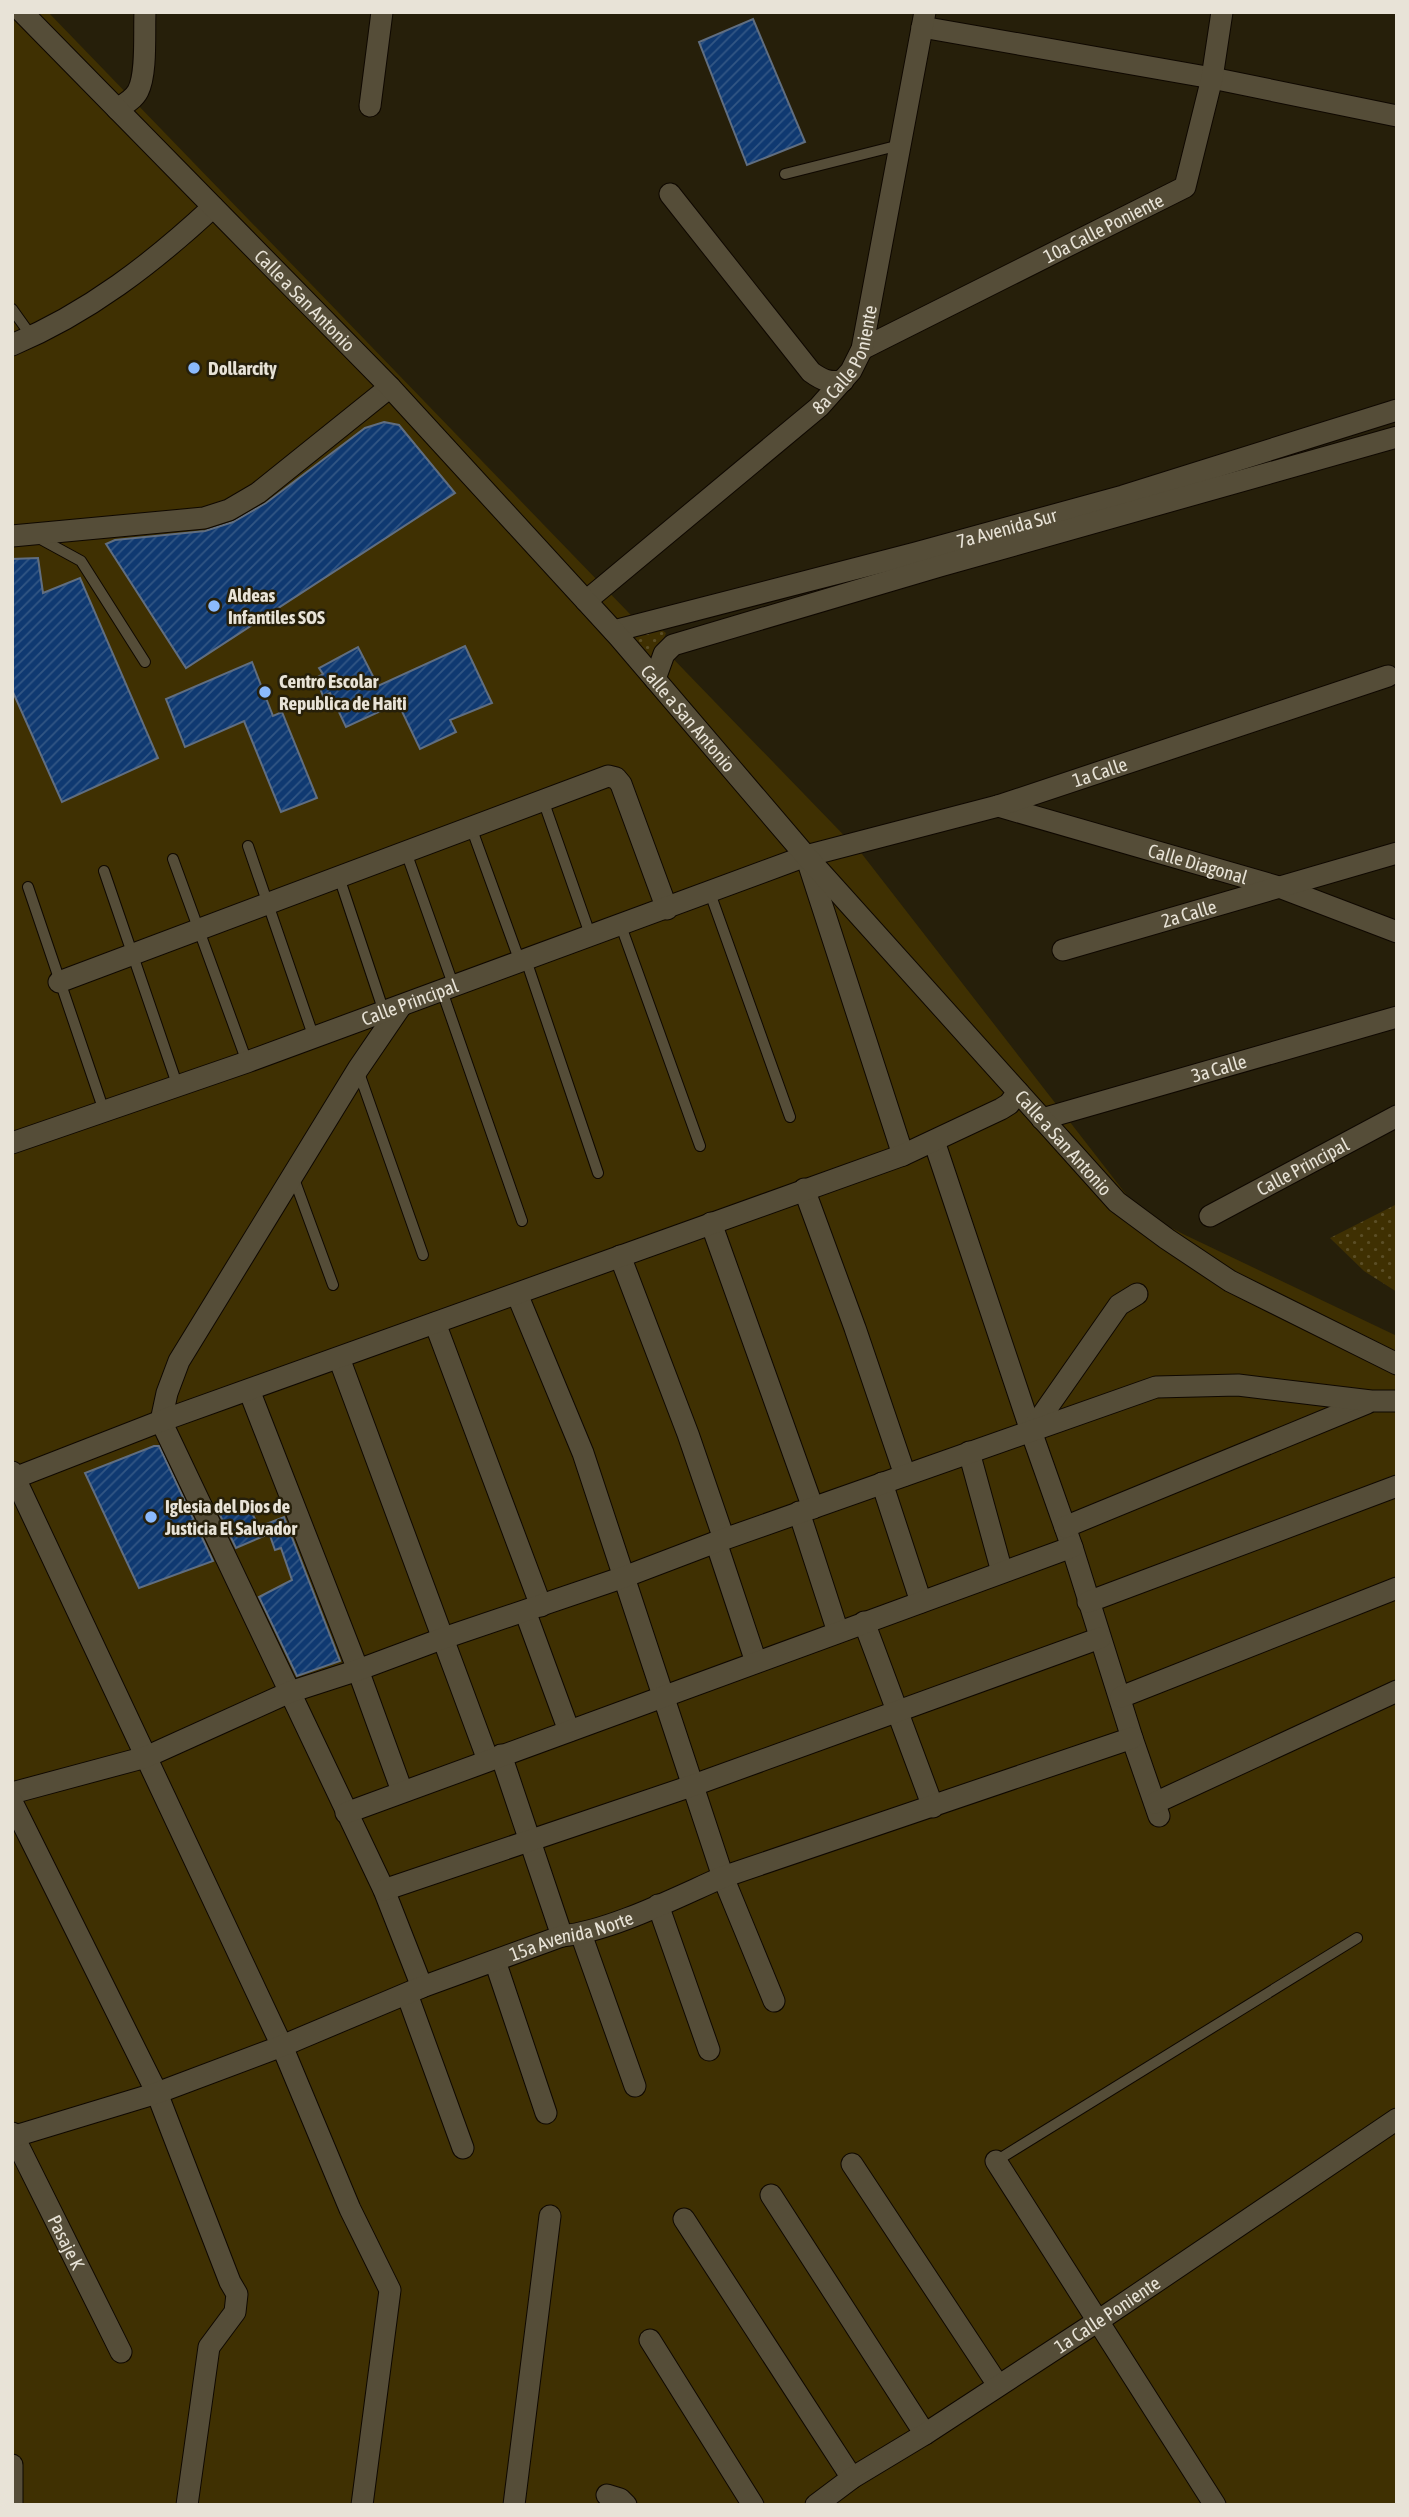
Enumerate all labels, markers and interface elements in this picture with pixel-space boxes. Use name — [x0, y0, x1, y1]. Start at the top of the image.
street label: 10a Calle Poniente — [1040, 189, 1167, 267]
street label: Calle a San Antonio — [250, 245, 360, 356]
street label: 8a Calle Poniente — [808, 303, 881, 419]
place label: Dollarcity — [208, 357, 277, 379]
marker: Dollarcity — [186, 360, 202, 376]
street label: 7a Avenida Sur — [954, 504, 1060, 552]
place label: Aldeas Infantiles SOS — [227, 584, 325, 628]
marker: Aldeas Infantiles SOS — [206, 598, 222, 614]
street label: Calle a San Antonio — [636, 660, 740, 776]
place label: Centro Escolar Republica de Haiti — [279, 670, 407, 714]
marker: Centro Escolar Republica de Haiti — [257, 684, 273, 700]
street label: 1a Calle — [1070, 753, 1130, 791]
street label: Calle Diagonal — [1146, 839, 1250, 888]
street label: 2a Calle — [1159, 895, 1219, 932]
street label: Calle Principal — [358, 974, 461, 1030]
street label: 3a Calle — [1189, 1050, 1249, 1087]
street label: Calle a San Antonio — [1011, 1086, 1117, 1200]
street label: Calle Principal — [1253, 1133, 1352, 1200]
place label: Iglesia del Dios de Justicia El Salvador — [164, 1495, 297, 1539]
marker: Iglesia del Dios de Justicia El Salvador — [143, 1509, 159, 1525]
street label: 15a Avenida Norte — [506, 1906, 636, 1965]
street label: Pasaje K — [44, 2211, 89, 2274]
street label: 1a Calle Poniente — [1050, 2271, 1164, 2358]

